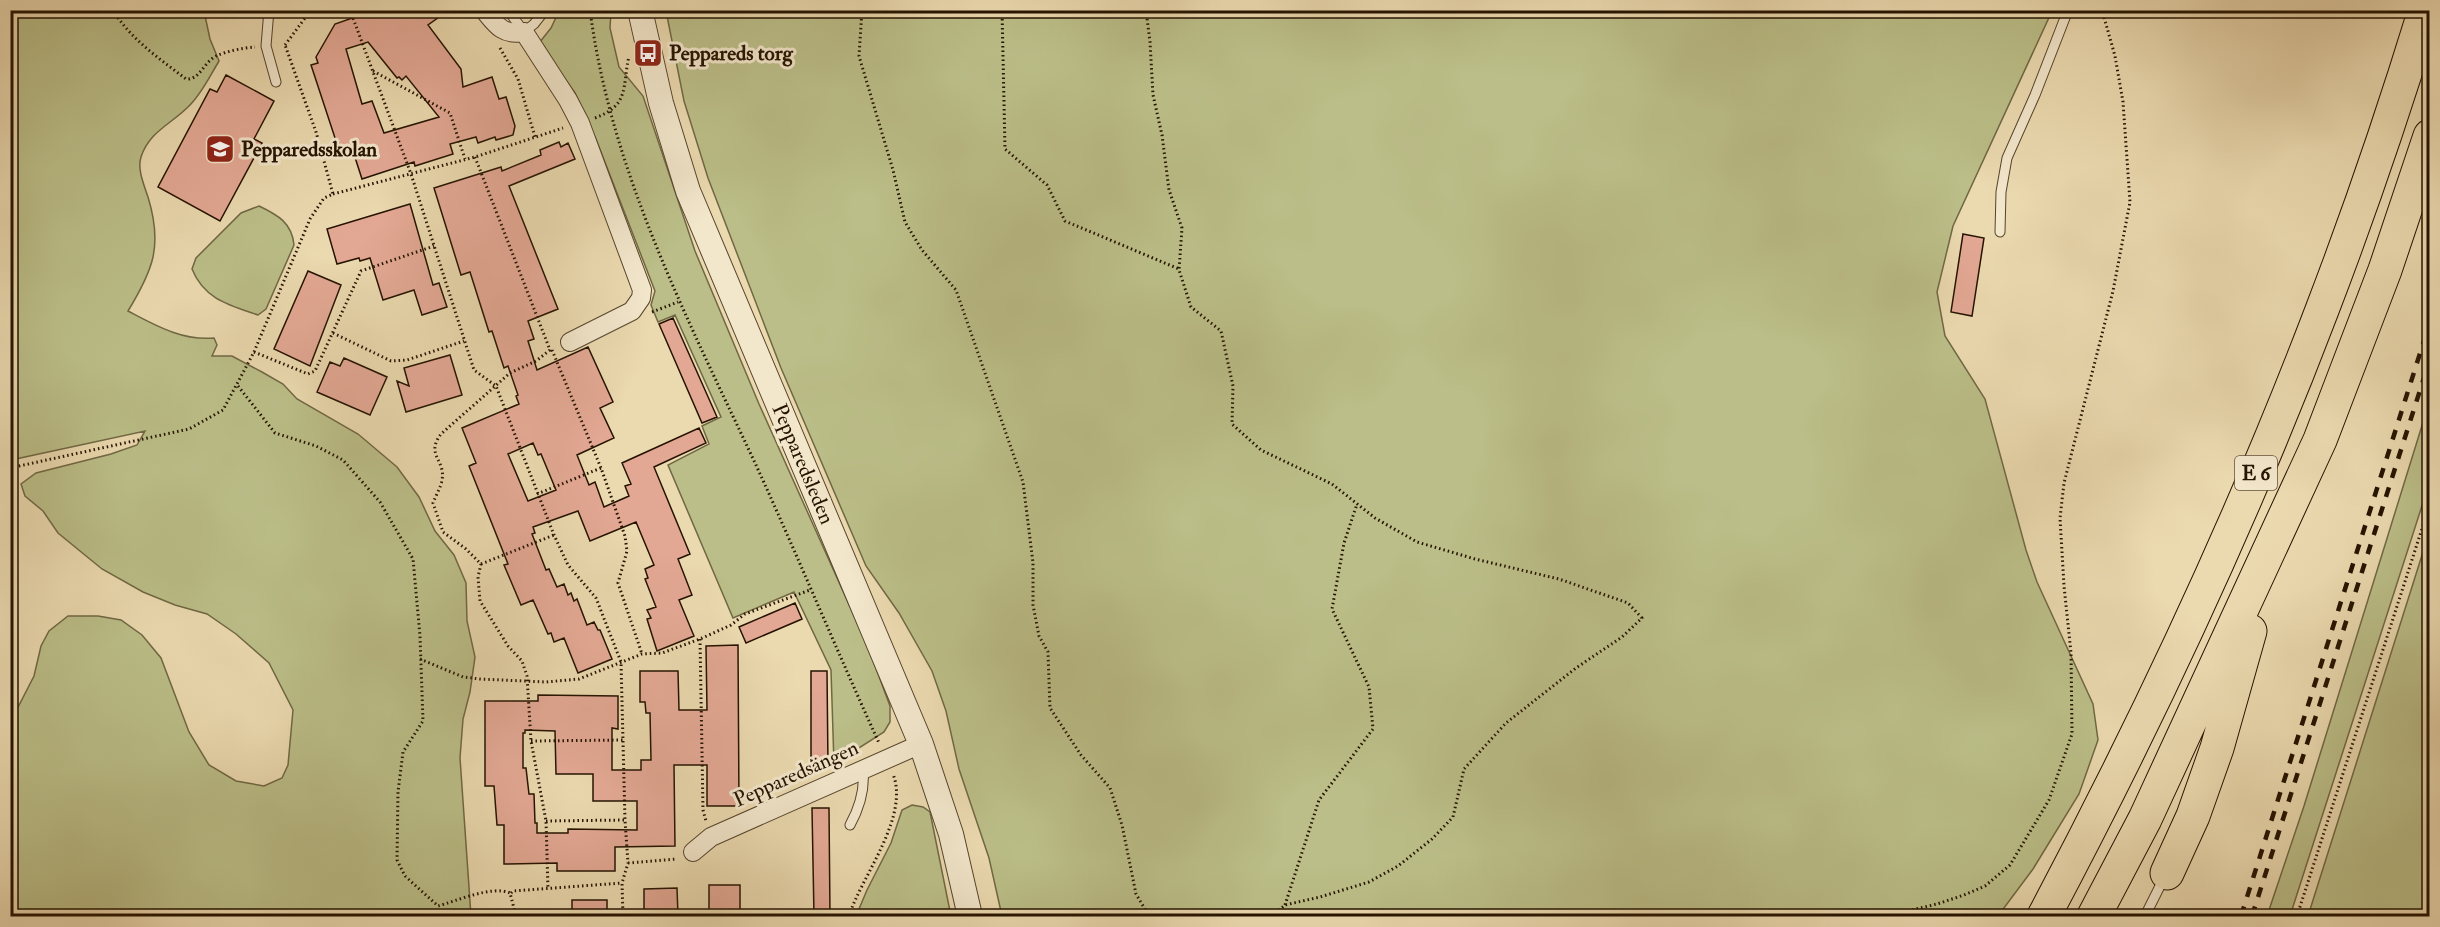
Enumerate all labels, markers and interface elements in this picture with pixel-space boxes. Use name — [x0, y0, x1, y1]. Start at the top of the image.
bus stop icon: Peppareds torg — [632, 37, 664, 69]
place label: Peppareds torg — [669, 40, 793, 67]
school or university icon: Pepparedsskolan — [204, 133, 236, 165]
place label: Pepparedsskolan — [241, 136, 377, 163]
street label: Pepparedsleden — [765, 400, 841, 529]
road number: E 6 — [2235, 456, 2277, 490]
street label: Pepparedsängen — [729, 734, 863, 814]

